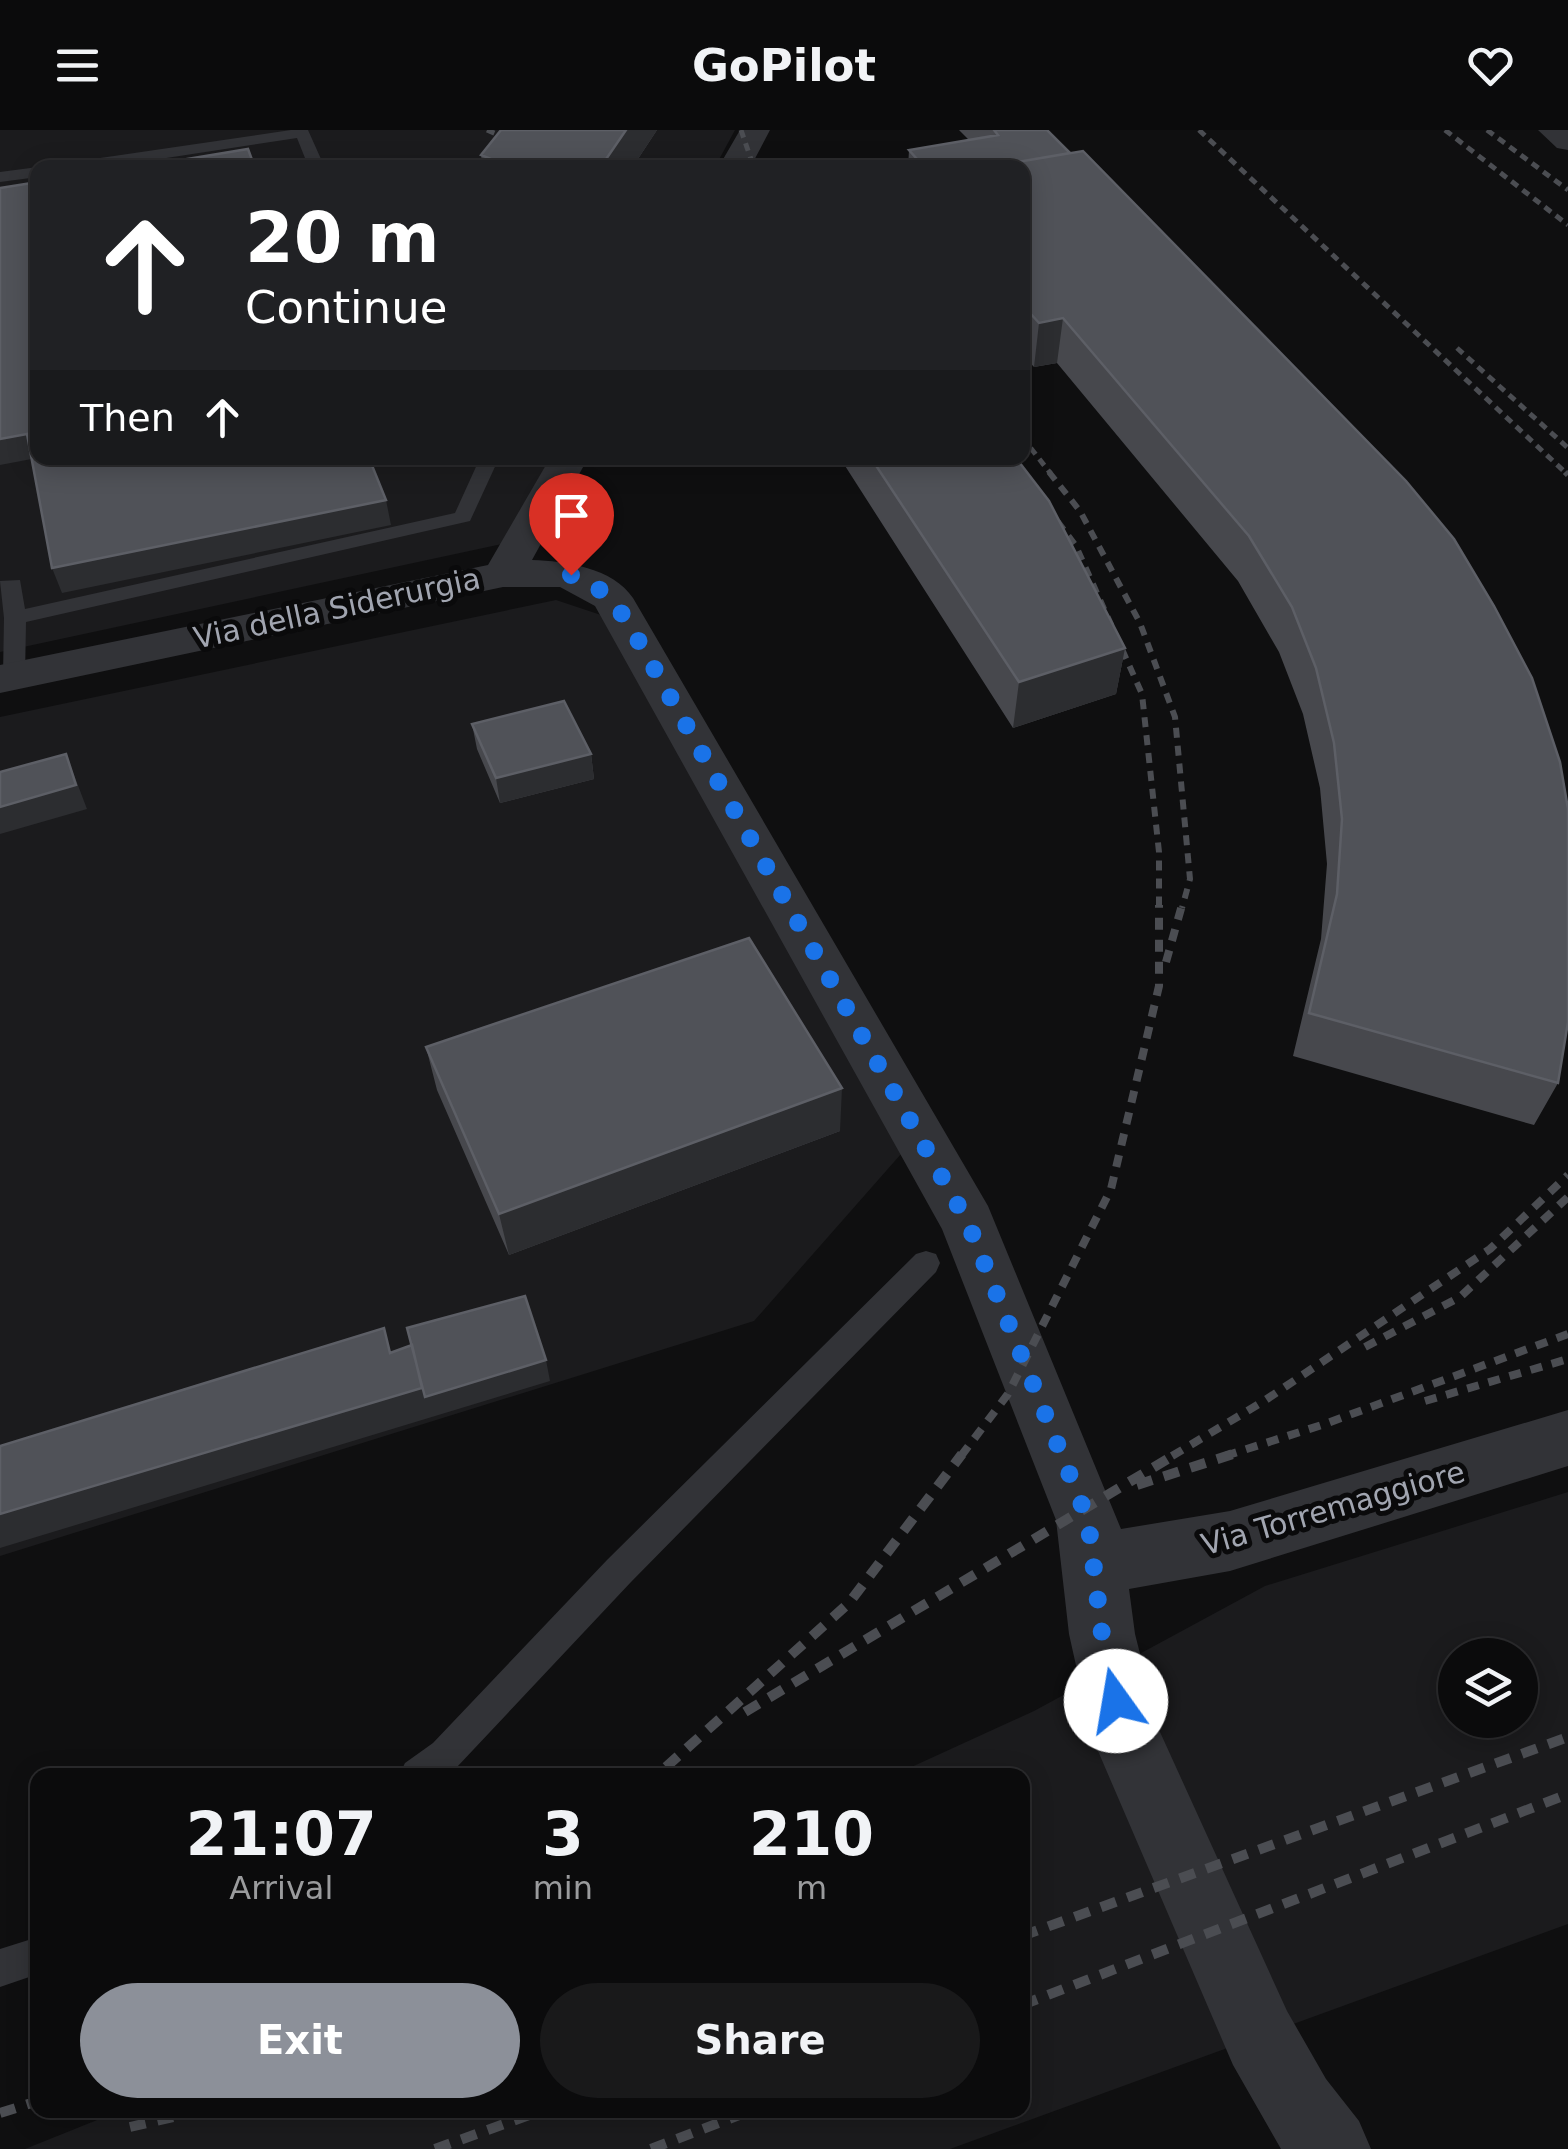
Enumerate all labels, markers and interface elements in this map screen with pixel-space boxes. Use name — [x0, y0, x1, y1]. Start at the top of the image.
icon: menu — [50, 38, 105, 93]
icon: heart — [1463, 38, 1518, 93]
text: GoPilot — [692, 39, 876, 92]
text: 20 m — [245, 197, 440, 279]
icon: ahead — [80, 200, 210, 330]
text: Continue — [245, 281, 447, 334]
icon: ahead — [195, 390, 250, 445]
text: Then — [80, 396, 175, 440]
pin — [529, 473, 614, 576]
icon: arrive — [544, 488, 599, 543]
street label: Via della Siderurgia — [191, 561, 483, 655]
street label: Via Torremaggiore — [1197, 1454, 1469, 1562]
map controls — [1438, 1638, 1538, 1738]
button: layers — [1438, 1638, 1538, 1738]
position arrow — [1064, 1649, 1168, 1753]
text: 21:07 — [186, 1799, 377, 1869]
text: 3 — [542, 1799, 584, 1869]
text: 210 — [749, 1799, 874, 1869]
text: Arrival — [229, 1869, 333, 1907]
text: min — [533, 1869, 593, 1907]
text: m — [796, 1869, 827, 1907]
button: Exit — [80, 1983, 520, 2098]
button: Share — [540, 1983, 980, 2098]

